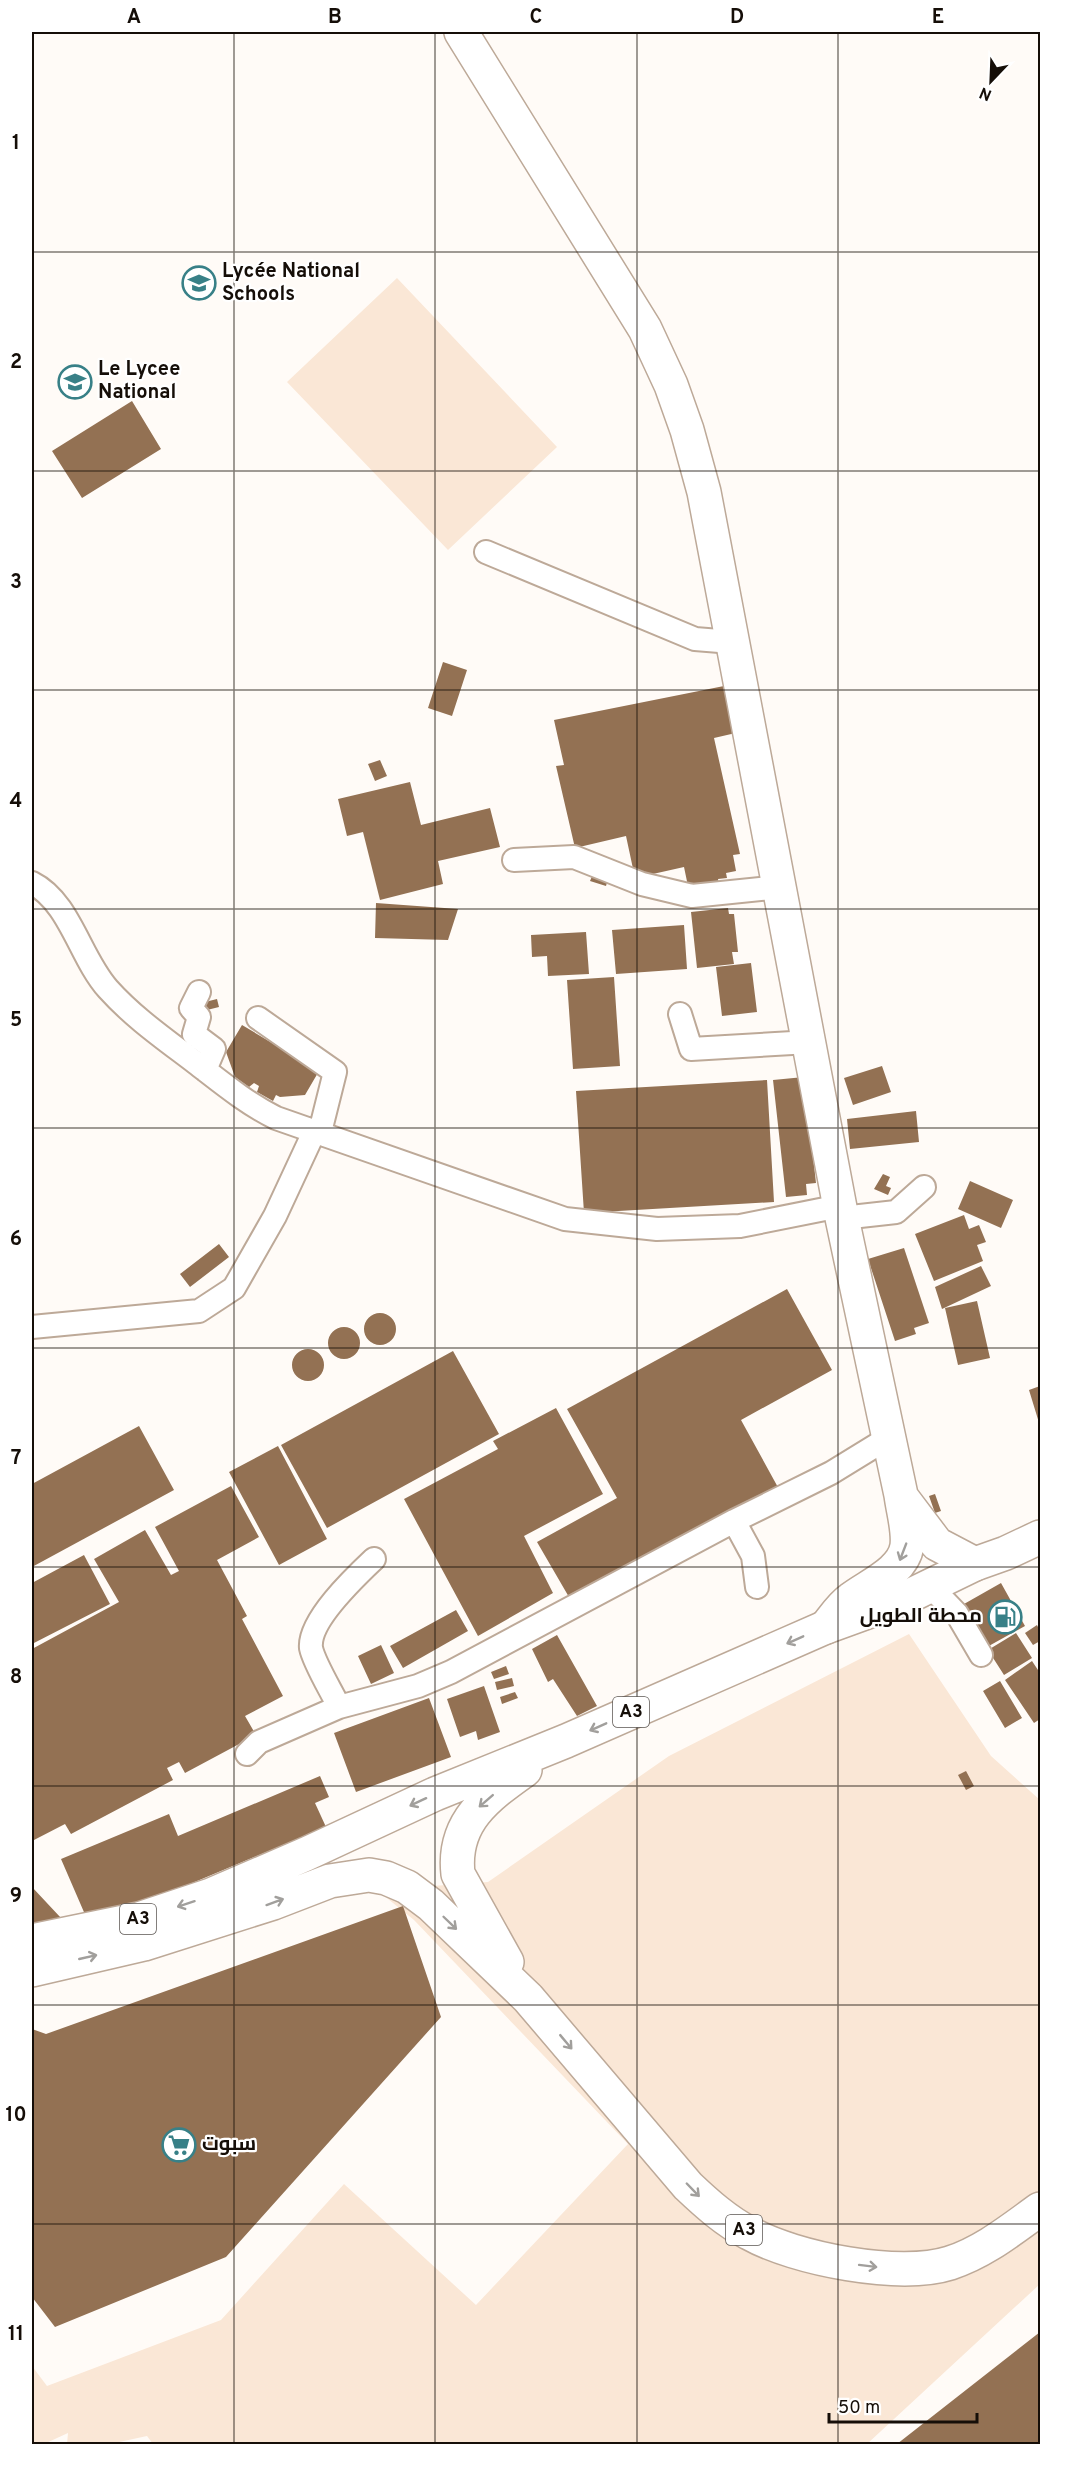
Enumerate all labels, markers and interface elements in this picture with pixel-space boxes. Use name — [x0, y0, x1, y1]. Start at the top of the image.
text: A — [127, 5, 141, 31]
text: B — [328, 5, 342, 31]
text: C — [530, 5, 542, 31]
text: D — [730, 5, 744, 31]
text: E — [932, 5, 944, 31]
north arrow — [961, 51, 1021, 111]
text: N — [977, 82, 995, 104]
text: 1 — [12, 131, 20, 157]
place label: Lycée National Schools — [222, 259, 360, 308]
school or university icon: Lycée National Schools — [181, 265, 217, 301]
text: 2 — [10, 350, 22, 376]
place label: Le Lycee National — [98, 357, 181, 406]
school or university icon: Le Lycee National — [57, 364, 93, 400]
text: 3 — [10, 570, 22, 596]
text: 4 — [10, 789, 22, 815]
text: 5 — [10, 1008, 22, 1034]
text: 6 — [10, 1227, 22, 1253]
text: 7 — [11, 1446, 21, 1472]
one-way arrow — [897, 1542, 908, 1560]
fuel station icon: محطة الطويل — [987, 1599, 1023, 1635]
place label: محطة الطويل — [860, 1604, 982, 1630]
one-way arrow — [787, 1635, 805, 1646]
text: 8 — [10, 1665, 22, 1691]
road number: A3 — [613, 1697, 649, 1727]
one-way arrow — [589, 1722, 607, 1733]
one-way arrow — [478, 1794, 493, 1808]
one-way arrow — [409, 1797, 427, 1809]
text: 9 — [10, 1884, 22, 1910]
one-way arrow — [265, 1895, 284, 1906]
one-way arrow — [177, 1899, 196, 1910]
road number: A3 — [120, 1904, 156, 1934]
one-way arrow — [443, 1916, 458, 1930]
one-way arrow — [78, 1951, 98, 1962]
one-way arrow — [559, 2034, 572, 2050]
text: 10 — [5, 2103, 27, 2129]
supermarket icon: سبوت — [161, 2127, 197, 2163]
place label: سبوت — [202, 2132, 256, 2158]
one-way arrow — [686, 2183, 700, 2198]
road number: A3 — [726, 2215, 762, 2245]
one-way arrow — [858, 2261, 877, 2272]
text: 11 — [8, 2322, 24, 2348]
scale bar — [829, 2386, 978, 2424]
text: 50 m — [838, 2397, 880, 2420]

